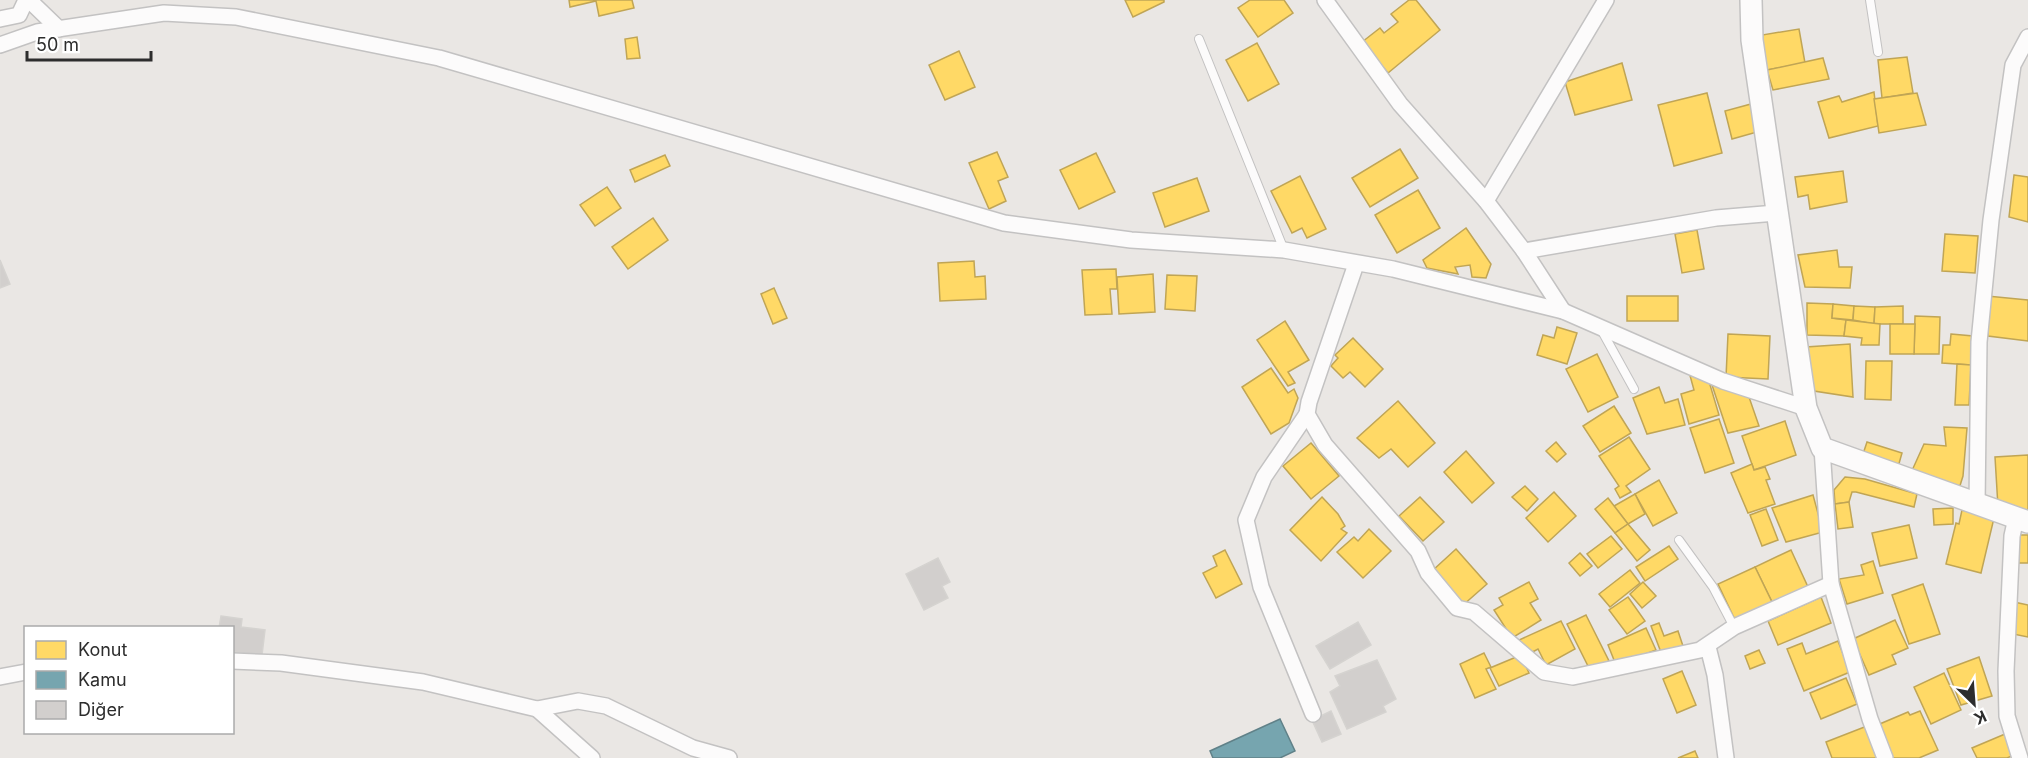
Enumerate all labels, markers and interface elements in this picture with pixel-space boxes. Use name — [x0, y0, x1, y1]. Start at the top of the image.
scale bar — [27, 24, 152, 62]
text: 50 m — [36, 34, 79, 55]
legend — [24, 626, 234, 734]
text: Konut — [78, 639, 127, 660]
text: Kamu — [78, 669, 127, 690]
north arrow — [1944, 674, 2004, 734]
text: Diğer — [78, 699, 124, 720]
text: K — [1970, 706, 1990, 729]

